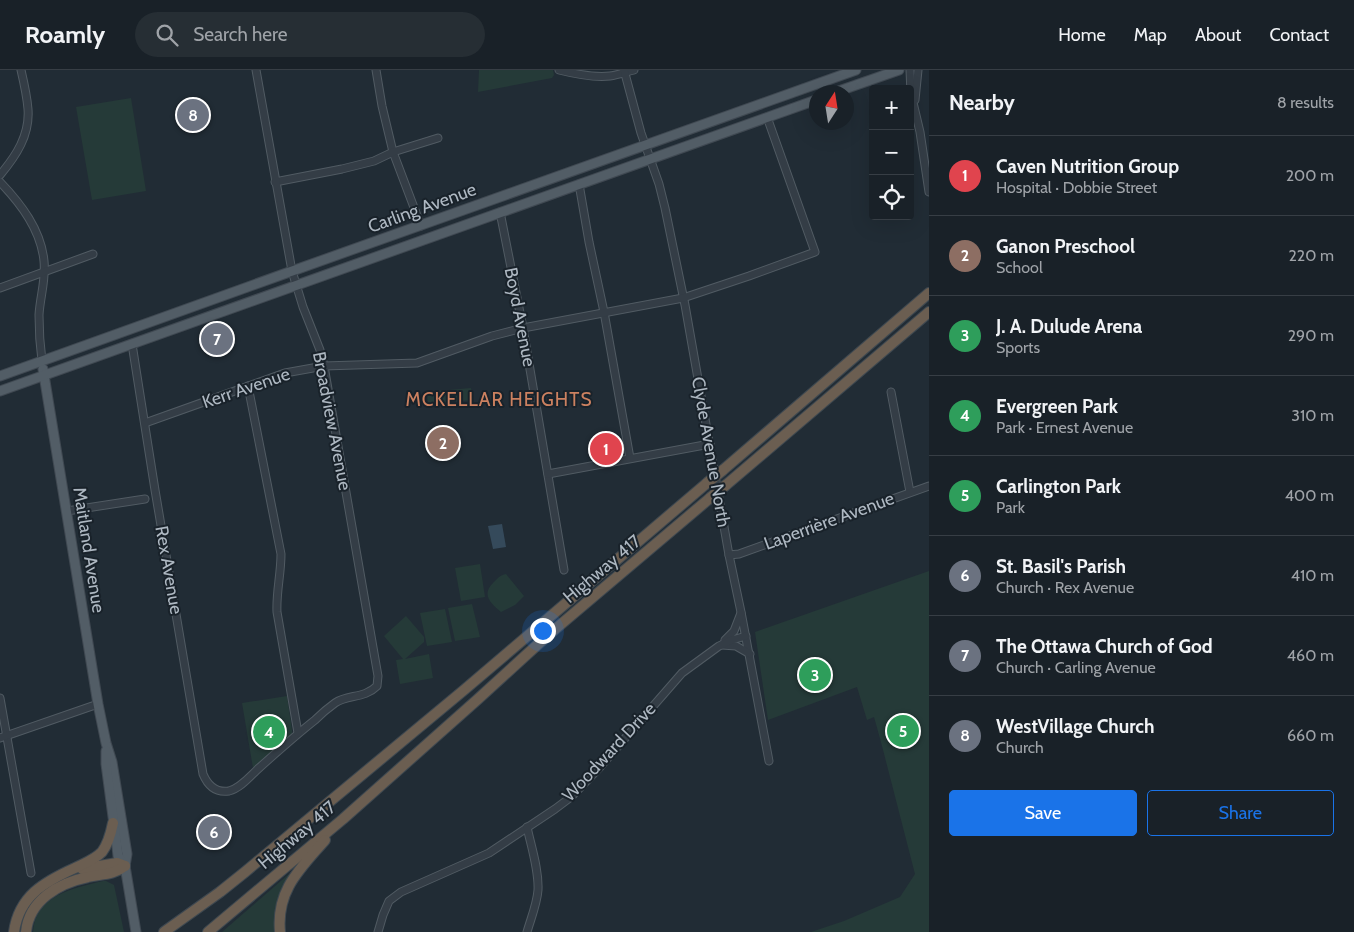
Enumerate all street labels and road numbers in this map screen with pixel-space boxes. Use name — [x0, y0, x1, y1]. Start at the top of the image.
street label: Carling Avenue — [365, 178, 479, 238]
street label: Boyd Avenue — [500, 266, 540, 368]
street label: Broadview Avenue — [308, 350, 356, 492]
street label: Kerr Avenue — [199, 363, 293, 413]
street label: Clyde Avenue North — [687, 375, 735, 529]
street label: Maitland Avenue — [68, 486, 110, 614]
street label: Laperrière Avenue — [761, 487, 897, 555]
street label: Rex Avenue — [150, 524, 188, 616]
street label: Highway 417 — [559, 530, 645, 608]
street label: Woodward Drive — [557, 698, 661, 806]
street label: Highway 417 — [254, 796, 340, 874]

